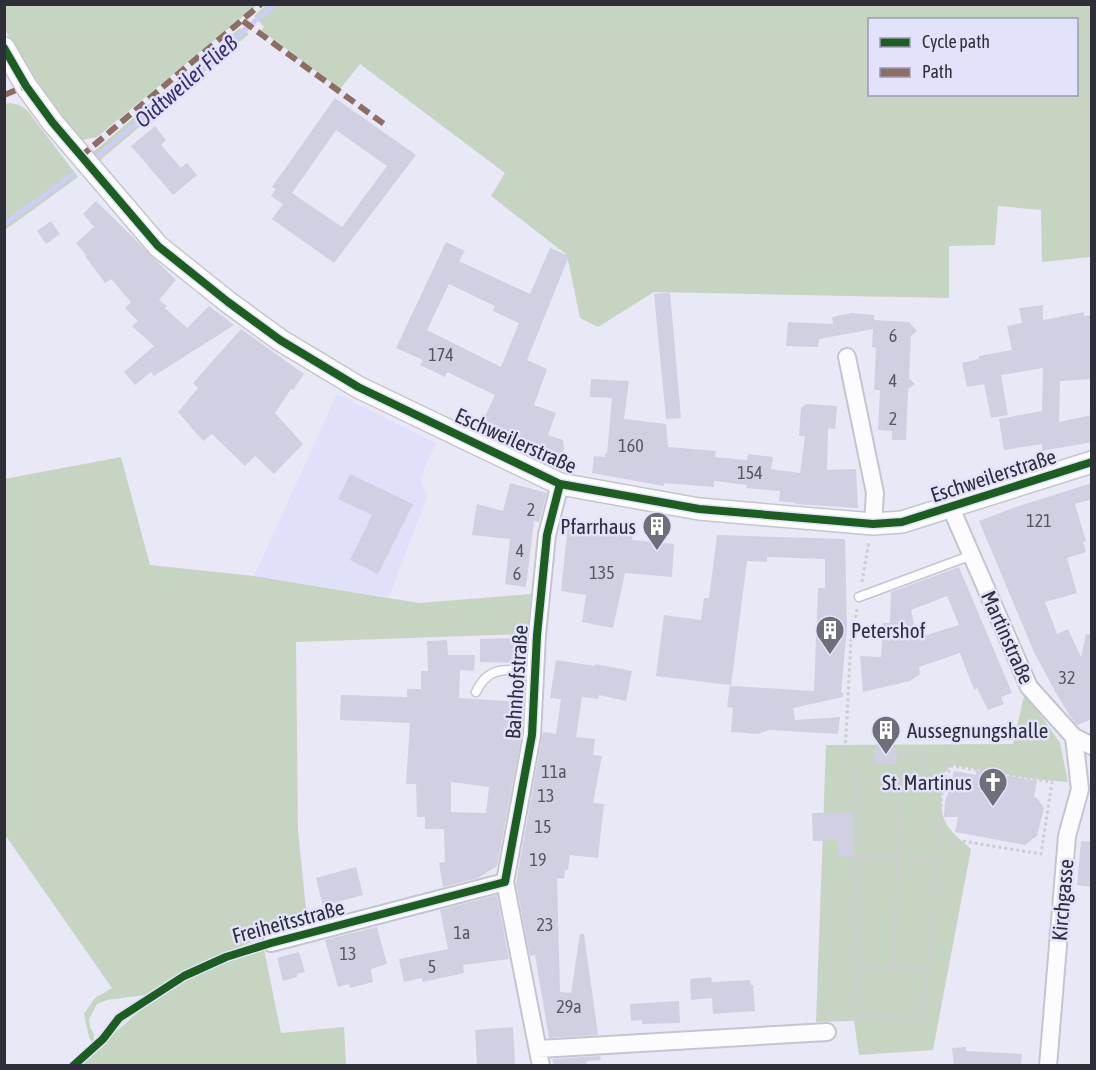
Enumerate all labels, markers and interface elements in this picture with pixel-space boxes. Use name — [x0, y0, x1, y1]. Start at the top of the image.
legend — [868, 18, 1078, 96]
water label: Oidtweiler Fließ — [129, 29, 243, 133]
text: Cycle path — [922, 31, 990, 52]
text: Path — [922, 61, 953, 82]
house number: 6 — [889, 325, 897, 346]
house number: 174 — [428, 344, 454, 365]
house number: 4 — [889, 370, 897, 391]
street label: Eschweilerstraße — [452, 402, 580, 478]
house number: 2 — [889, 408, 897, 429]
house number: 160 — [618, 435, 644, 456]
street label: Eschweilerstraße — [927, 443, 1059, 507]
house number: 154 — [737, 462, 763, 483]
house number: 2 — [527, 499, 535, 520]
building icon: Pfarrhaus — [641, 510, 673, 552]
house number: 121 — [1026, 510, 1052, 531]
place label: Pfarrhaus — [560, 514, 636, 538]
house number: 4 — [516, 540, 524, 561]
house number: 135 — [589, 562, 615, 583]
house number: 6 — [513, 563, 521, 584]
street label: Martinstraße — [977, 587, 1039, 687]
building icon: Petershof — [814, 614, 846, 656]
place label: Petershof — [851, 618, 926, 642]
street label: Bahnhofstraße — [500, 624, 532, 740]
house number: 32 — [1059, 667, 1075, 688]
building icon: Aussegnungshalle — [870, 714, 902, 756]
place label: Aussegnungshalle — [907, 718, 1048, 742]
house number: 11a — [541, 761, 567, 782]
church icon: St. Martinus — [977, 766, 1009, 808]
place label: St. Martinus — [882, 770, 972, 794]
house number: 13 — [538, 785, 554, 806]
house number: 15 — [535, 816, 551, 837]
house number: 19 — [530, 849, 546, 870]
street label: Kirchgasse — [1046, 858, 1078, 942]
street label: Freiheitsstraße — [229, 895, 347, 947]
house number: 23 — [537, 914, 553, 935]
house number: 1a — [454, 922, 470, 943]
house number: 13 — [340, 943, 356, 964]
house number: 5 — [428, 956, 436, 977]
house number: 29a — [556, 996, 582, 1017]

